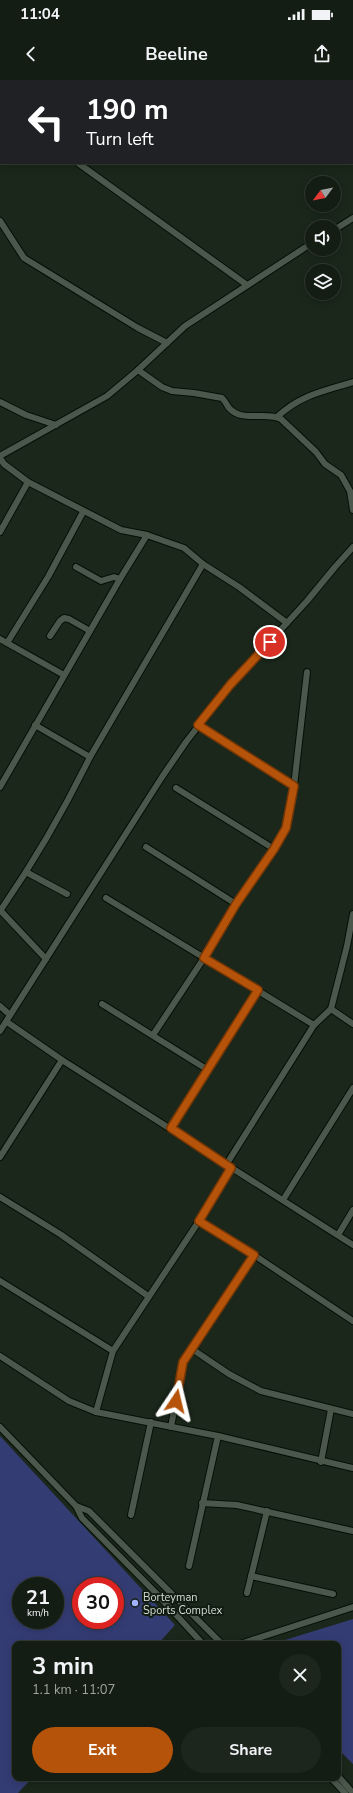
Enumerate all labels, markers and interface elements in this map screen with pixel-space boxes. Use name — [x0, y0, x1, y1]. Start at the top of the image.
text: 11:04 — [20, 4, 60, 24]
text: Beeline — [145, 42, 208, 66]
icon: back — [20, 43, 42, 65]
icon: share — [311, 43, 333, 65]
text: 190 m — [86, 91, 169, 129]
icon: left — [20, 96, 72, 148]
text: Turn left — [86, 127, 154, 151]
north arrow — [305, 176, 341, 212]
map controls — [305, 176, 341, 300]
button: sound — [305, 220, 341, 256]
button: layers — [305, 264, 341, 300]
pin — [253, 625, 287, 659]
icon: arrive — [259, 631, 281, 653]
position arrow — [155, 1380, 197, 1422]
speed limit sign: 30 — [72, 1577, 124, 1629]
text: 21 — [26, 1584, 50, 1611]
place label: Borteyman Sports Complex — [143, 1590, 222, 1618]
marker: Borteyman Sports Complex — [130, 1598, 140, 1608]
text: km/h — [27, 1606, 49, 1620]
text: 3 min — [32, 1650, 94, 1682]
button: close — [279, 1654, 321, 1696]
text: 1.1 km · 11:07 — [32, 1681, 115, 1699]
button: Exit — [32, 1727, 173, 1773]
button: Share — [181, 1727, 321, 1773]

